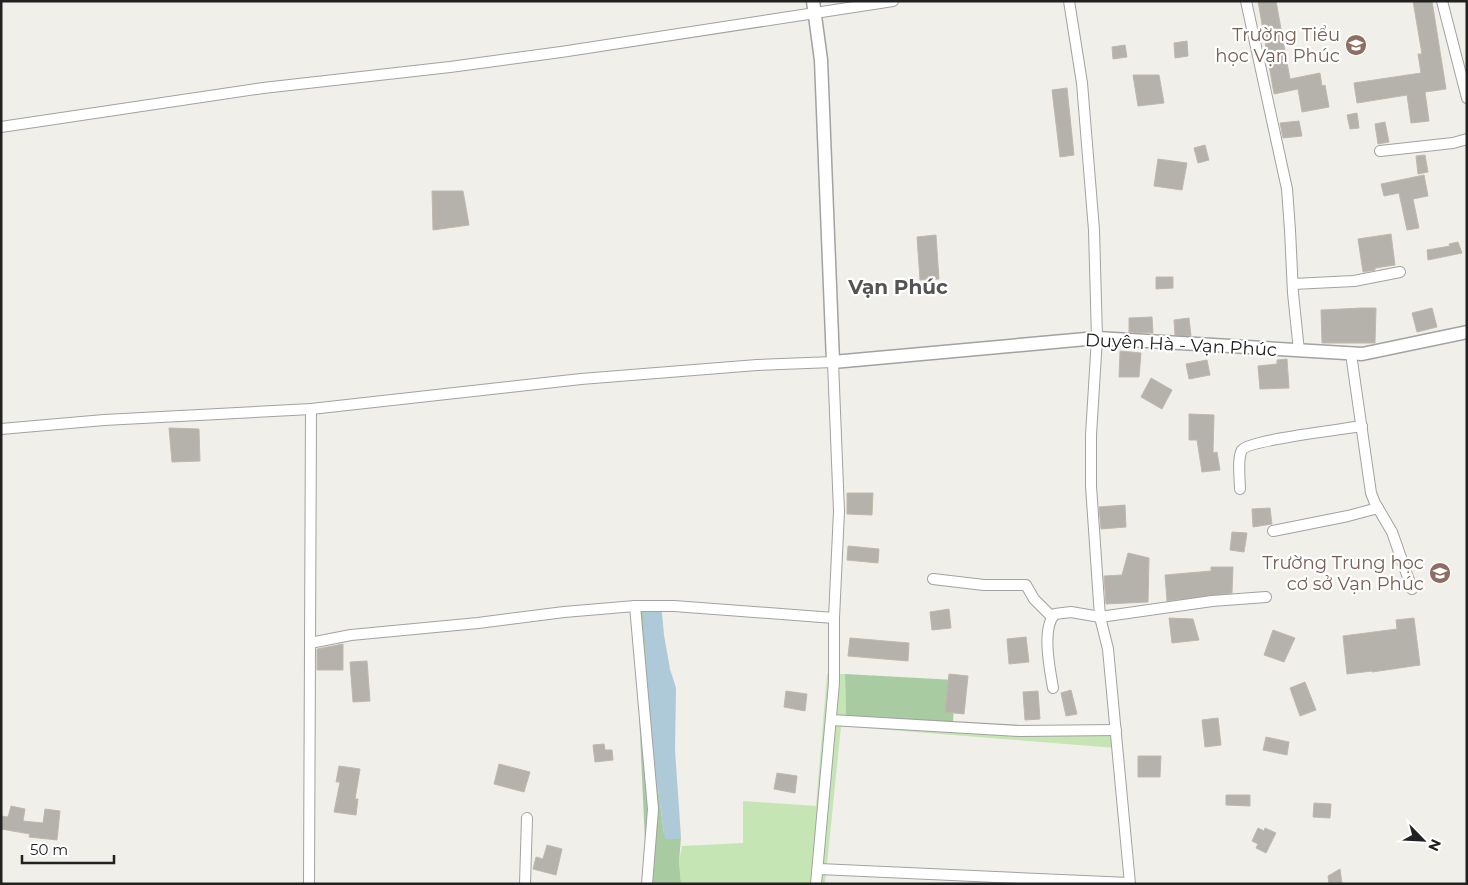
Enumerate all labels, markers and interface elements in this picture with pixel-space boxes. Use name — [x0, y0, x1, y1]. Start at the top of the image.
place label: Trường Tiểu học Vạn Phúc — [1215, 24, 1340, 67]
school or university icon: Trường Tiểu học Vạn Phúc — [1344, 33, 1368, 57]
district label: Vạn Phúc — [847, 275, 948, 299]
street label: Duyên Hà - Vạn Phúc — [1085, 329, 1277, 361]
place label: Trường Trung học cơ sở Vạn Phúc — [1262, 552, 1424, 595]
school or university icon: Trường Trung học cơ sở Vạn Phúc — [1428, 561, 1452, 585]
north arrow — [1398, 815, 1448, 865]
scale bar — [22, 832, 115, 864]
text: N — [1424, 836, 1445, 854]
text: 50 m — [30, 840, 68, 859]

